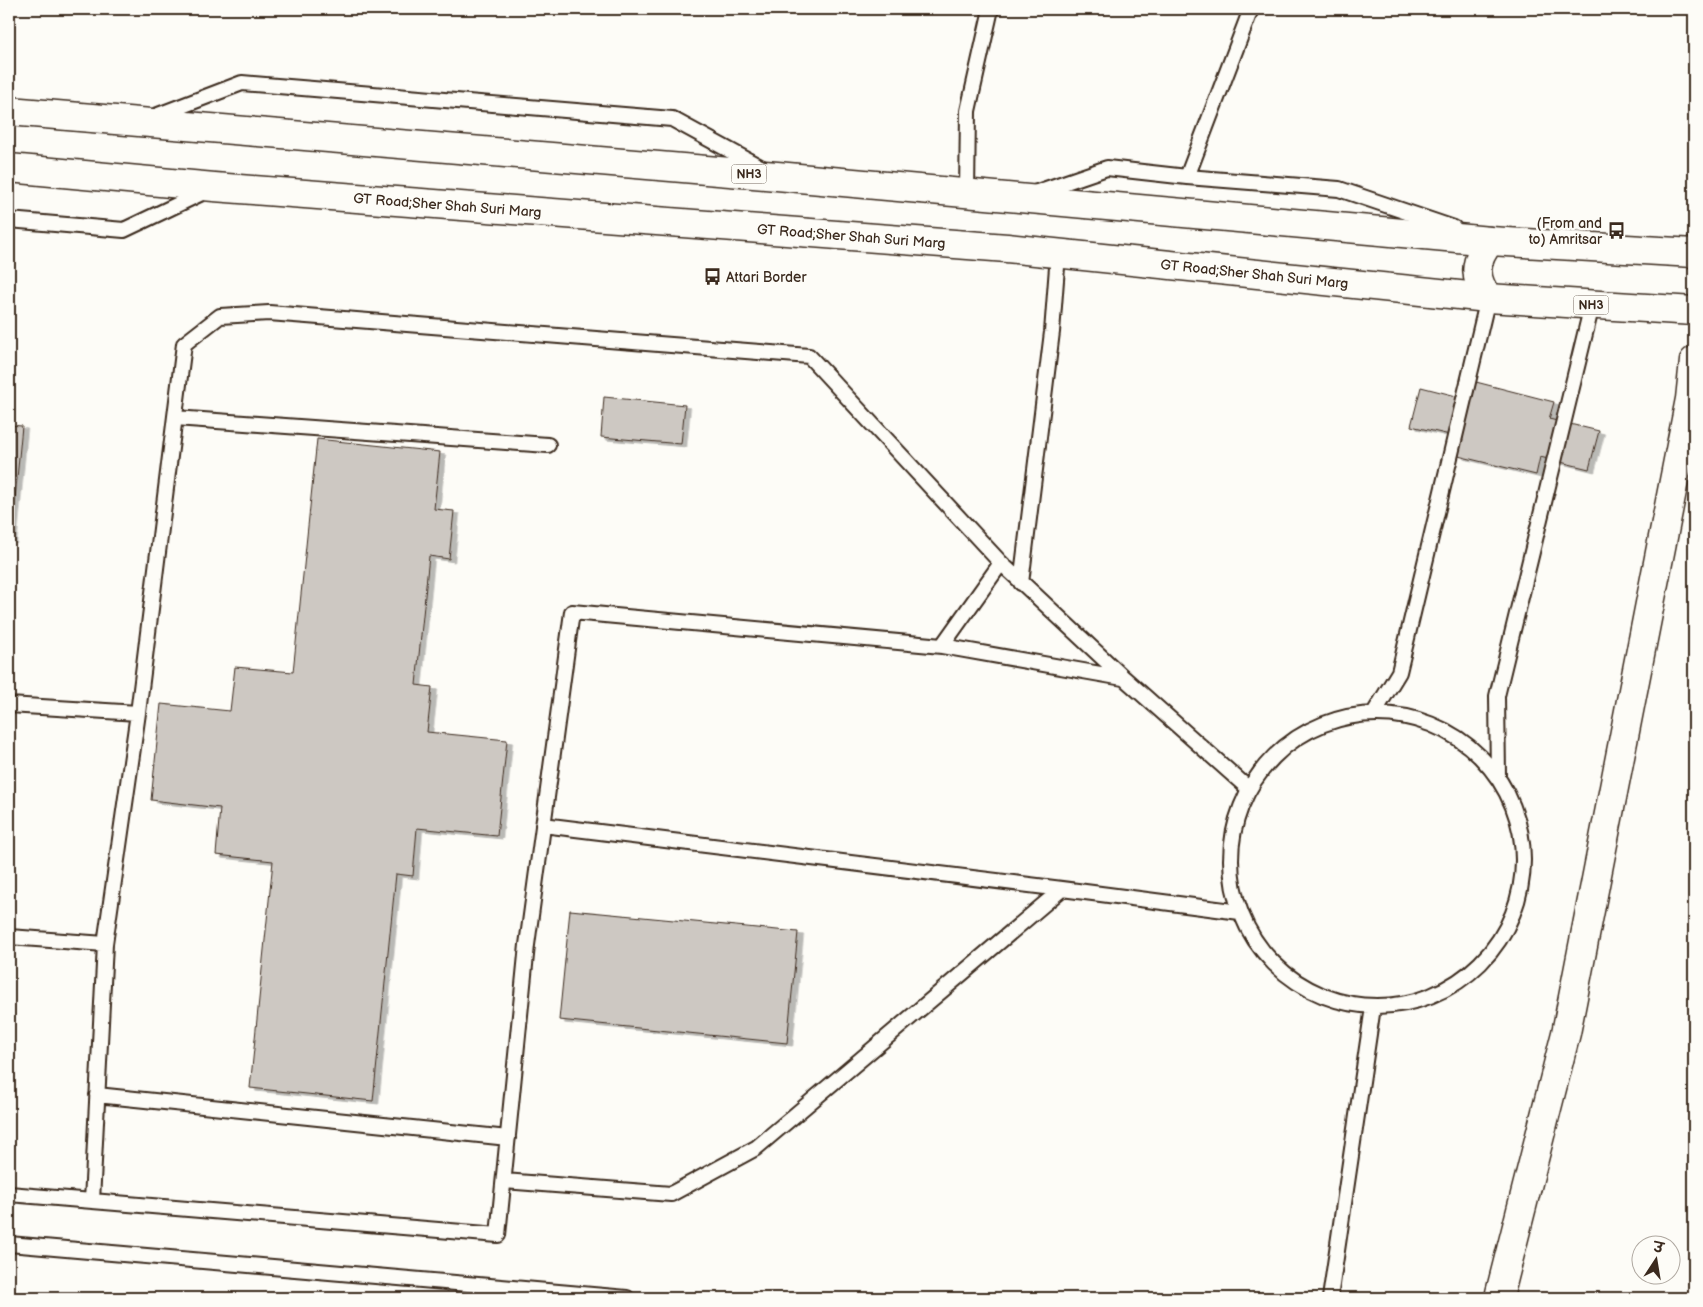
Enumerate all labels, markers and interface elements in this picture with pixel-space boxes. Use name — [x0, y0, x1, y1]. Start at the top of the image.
road number: NH3 — [732, 164, 766, 183]
street label: GT Road;Sher Shah Suri Marg — [353, 189, 542, 221]
place label: (From and to) Amritsar — [1529, 215, 1603, 248]
street label: GT Road;Sher Shah Suri Marg — [756, 220, 946, 252]
bus stop icon: (From and to) Amritsar — [1606, 221, 1626, 241]
street label: GT Road;Sher Shah Suri Marg — [1160, 256, 1349, 292]
bus stop icon: Attari Border — [702, 267, 722, 287]
place label: Attari Border — [726, 269, 807, 286]
road number: NH3 — [1574, 296, 1608, 314]
north arrow — [1630, 1234, 1680, 1284]
text: उ — [1650, 1238, 1667, 1257]

